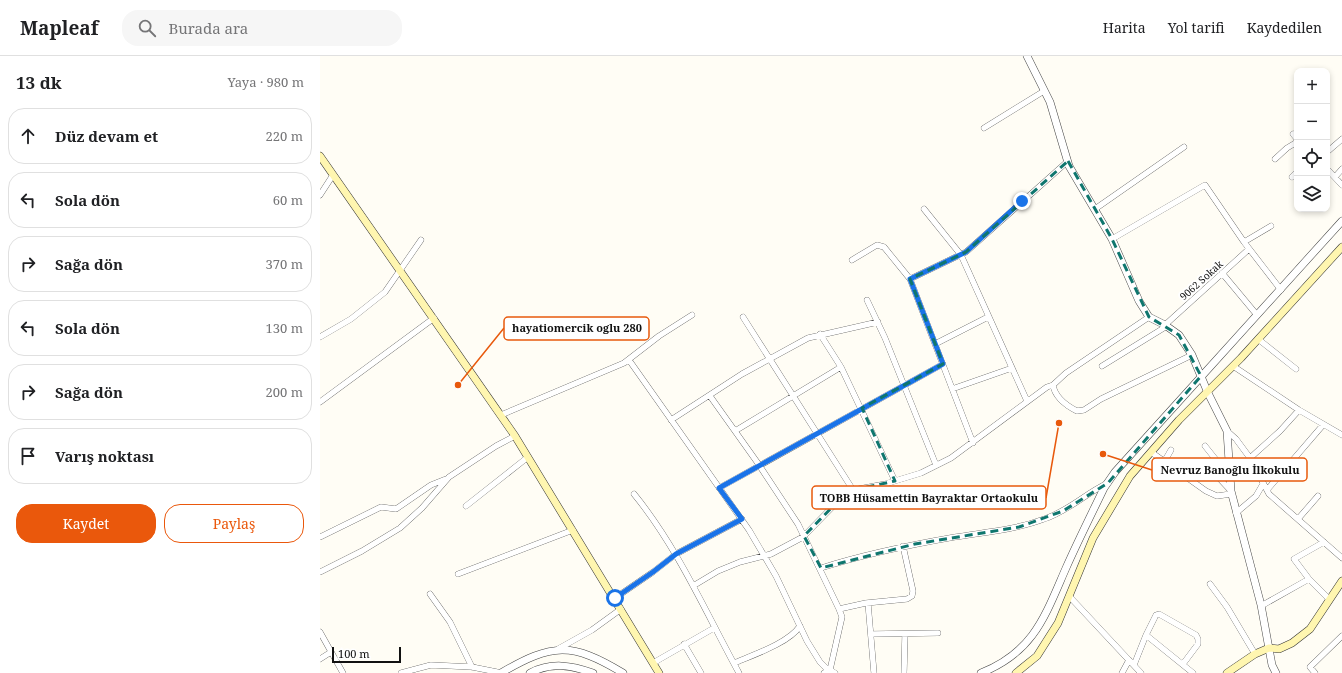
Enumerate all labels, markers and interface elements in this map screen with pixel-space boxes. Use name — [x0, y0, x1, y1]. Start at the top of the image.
search box — [122, 10, 402, 46]
text: Mapleaf — [20, 15, 98, 41]
icon: search — [136, 17, 158, 39]
text: Burada ara — [168, 18, 248, 38]
text: Harita — [1103, 18, 1146, 37]
text: Yol tarifi — [1168, 18, 1225, 37]
text: Kaydedilen — [1247, 18, 1322, 37]
map controls — [1294, 68, 1330, 212]
button: + — [1294, 68, 1330, 104]
text: 13 dk — [16, 71, 62, 94]
text: Yaya · 980 m — [227, 73, 304, 91]
button: − — [1294, 104, 1330, 140]
icon: ahead — [17, 125, 39, 147]
text: Düz devam et — [55, 126, 158, 146]
text: 220 m — [266, 127, 303, 145]
button: locate — [1294, 140, 1330, 176]
button: layers — [1294, 176, 1330, 212]
icon: left — [17, 189, 39, 211]
text: Sola dön — [55, 190, 120, 210]
text: 60 m — [273, 191, 303, 209]
route end — [1013, 192, 1031, 210]
icon: right — [17, 253, 39, 275]
text: Sağa dön — [55, 254, 123, 274]
text: 370 m — [266, 255, 303, 273]
street label: 9062 Sokak — [1176, 257, 1226, 303]
icon: left — [17, 317, 39, 339]
callout: hayatiomercik oglu 280 — [504, 317, 649, 340]
text: Sola dön — [55, 318, 120, 338]
text: 130 m — [266, 319, 303, 337]
text: hayatiomercik oglu 280 — [512, 320, 642, 335]
icon: right — [17, 381, 39, 403]
text: Sağa dön — [55, 382, 123, 402]
text: 200 m — [266, 383, 303, 401]
icon: arrive — [17, 445, 39, 467]
text: Varış noktası — [55, 446, 154, 466]
callout: Nevruz Banoğlu İlkokulu — [1152, 458, 1307, 481]
text: Nevruz Banoğlu İlkokulu — [1160, 462, 1300, 477]
callout: TOBB Hüsamettin Bayraktar Ortaokulu — [812, 486, 1046, 509]
text: TOBB Hüsamettin Bayraktar Ortaokulu — [820, 490, 1039, 505]
button: Kaydet — [16, 504, 156, 543]
button: Paylaş — [164, 504, 304, 543]
route start — [606, 589, 624, 607]
scale bar — [332, 645, 401, 664]
text: 100 m — [338, 646, 370, 661]

